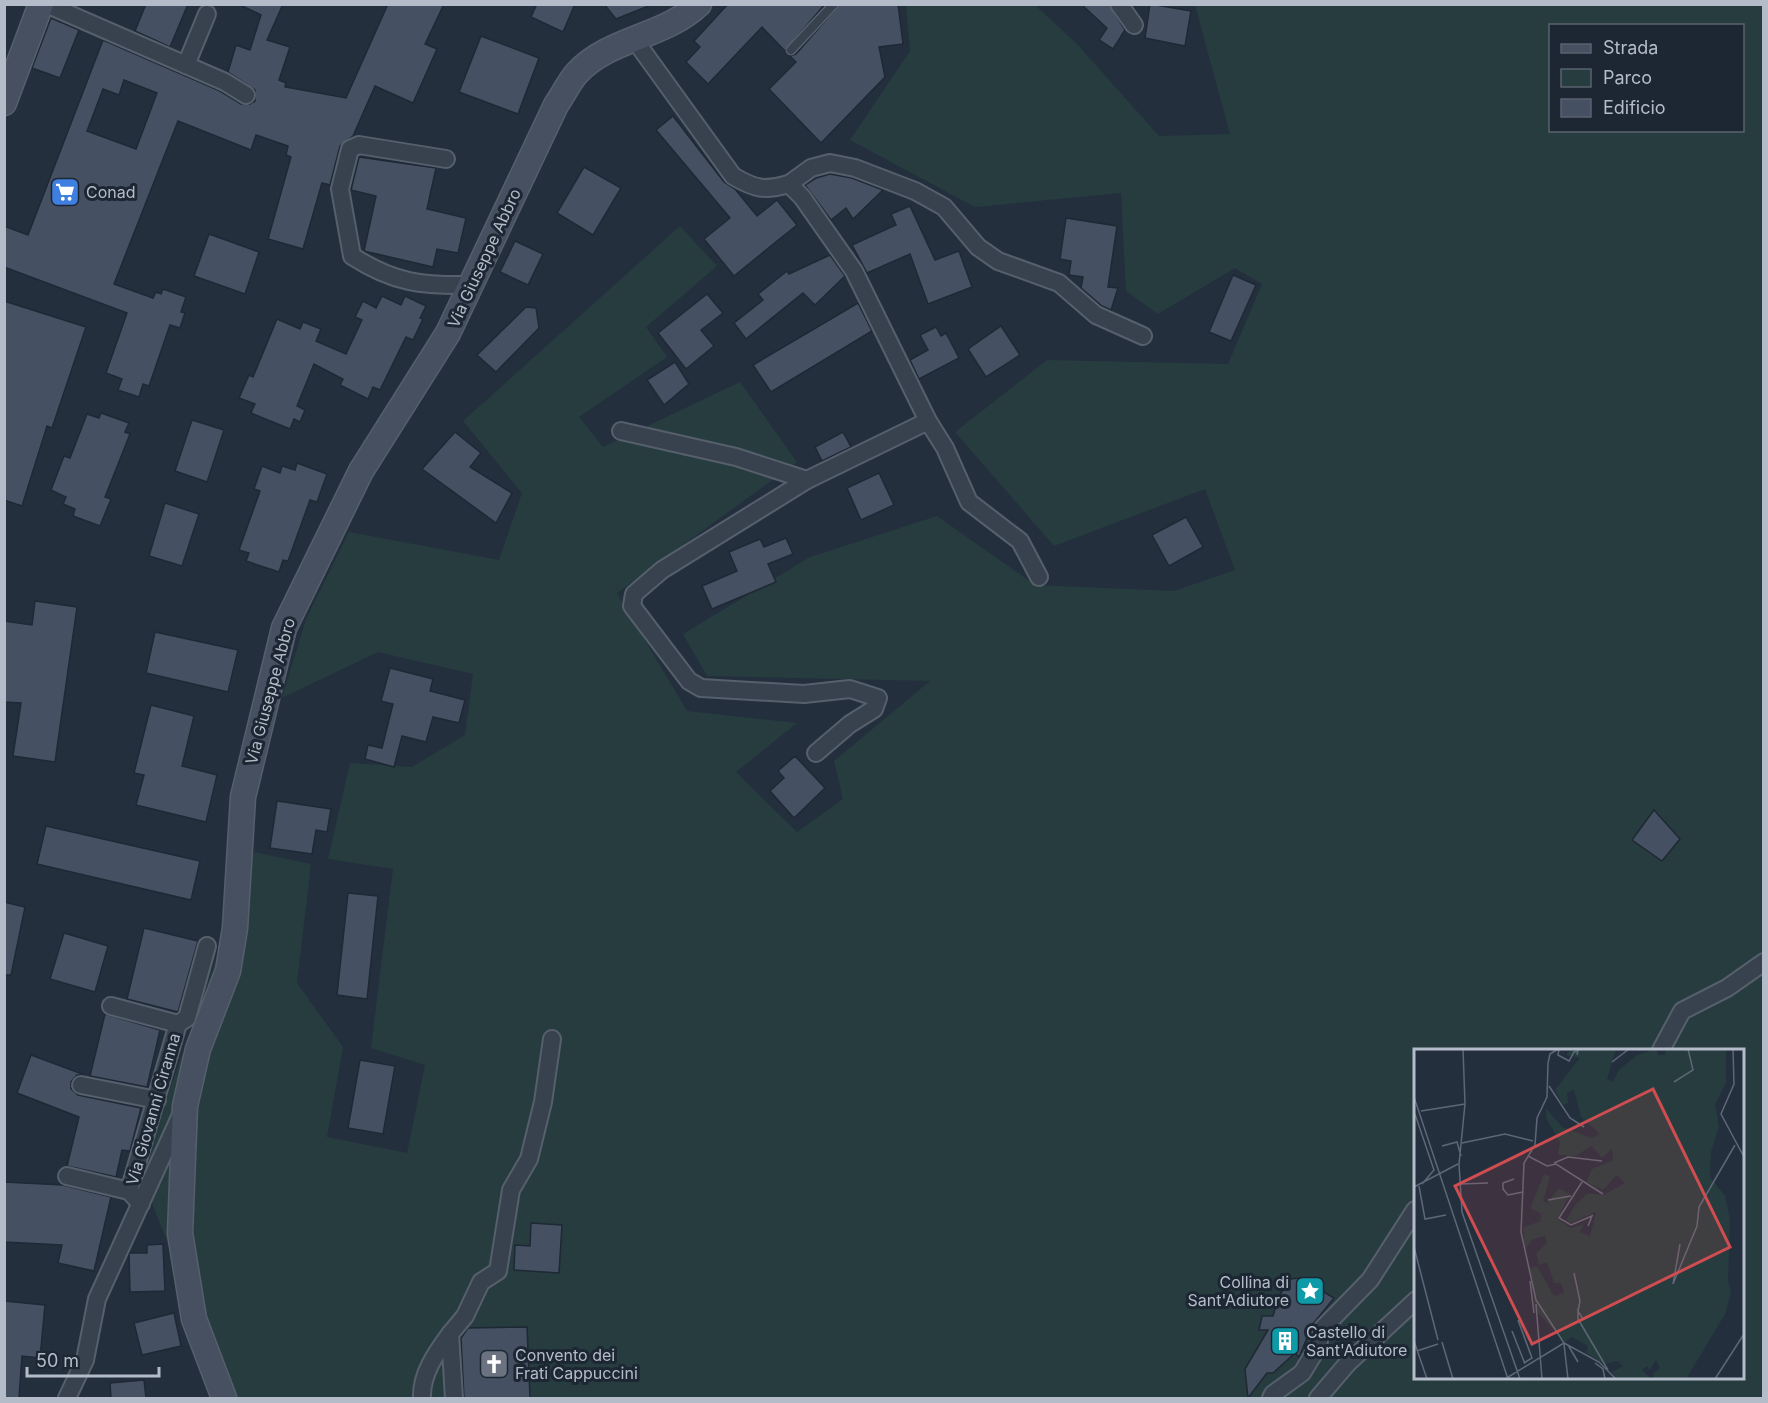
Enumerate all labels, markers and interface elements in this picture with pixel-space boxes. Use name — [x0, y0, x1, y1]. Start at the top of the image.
legend — [1549, 24, 1744, 132]
text: Strada — [1603, 37, 1658, 58]
text: Parco — [1603, 67, 1652, 88]
text: Edificio — [1603, 97, 1666, 118]
supermarket icon: Conad — [49, 176, 81, 208]
place label: Conad — [86, 182, 136, 202]
street label: Via Giuseppe Abbro — [443, 185, 525, 331]
street label: Via Giuseppe Abbro — [241, 616, 299, 766]
street label: Via Giovanni Ciranna — [122, 1031, 184, 1187]
inset map — [1414, 1049, 1744, 1379]
place label: Collina di Sant'Adiutore — [1188, 1272, 1289, 1310]
place icon: Collina di Sant'Adiutore — [1294, 1275, 1326, 1307]
place label: Castello di Sant'Adiutore — [1306, 1322, 1407, 1360]
building icon: Castello di Sant'Adiutore — [1269, 1325, 1301, 1357]
scale bar — [27, 1340, 159, 1378]
place label: Convento dei Frati Cappuccini — [515, 1345, 638, 1383]
church icon: Convento dei Frati Cappuccini — [478, 1348, 510, 1380]
text: 50 m — [36, 1350, 79, 1371]

